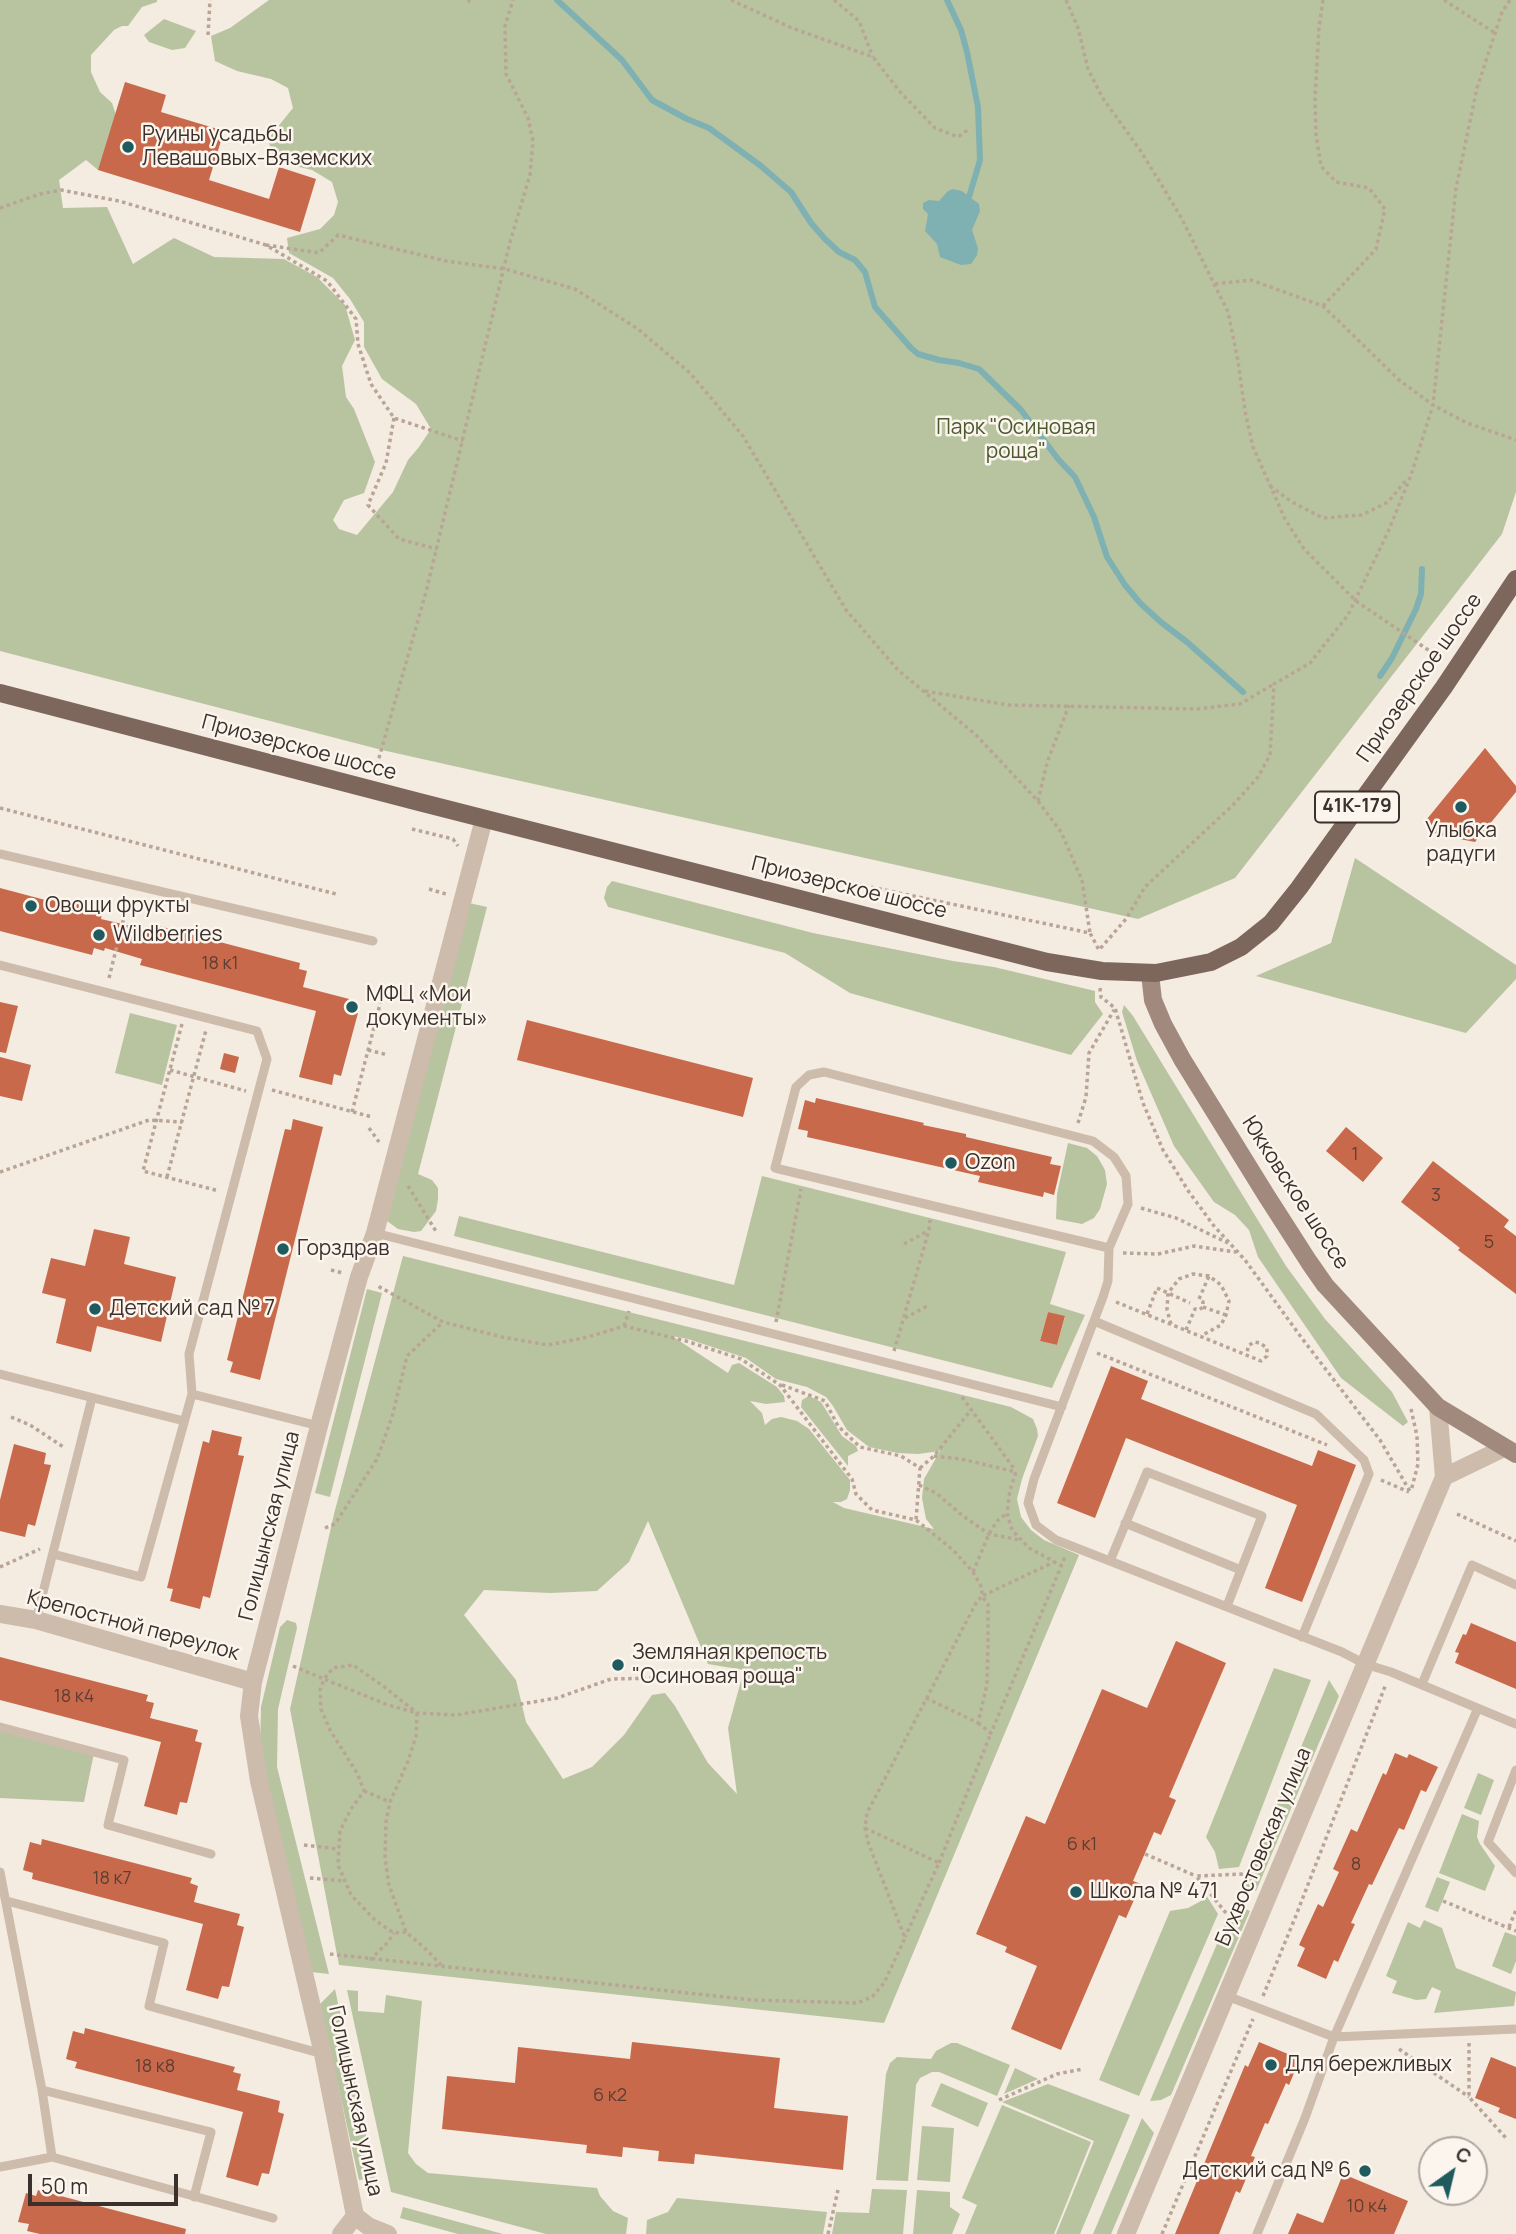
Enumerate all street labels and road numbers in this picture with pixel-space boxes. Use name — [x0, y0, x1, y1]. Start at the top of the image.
street label: Приозерское шоссе — [1352, 589, 1488, 767]
street label: Приозерское шоссе — [199, 710, 399, 786]
road number: 41К-179 — [1315, 792, 1399, 822]
street label: Приозерское шоссе — [749, 851, 949, 925]
street label: Юкковское шоссе — [1236, 1112, 1354, 1274]
street label: Голицынская улица — [234, 1429, 306, 1623]
street label: Крепостной переулок — [24, 1586, 242, 1666]
street label: Бухвостовская улица — [1211, 1744, 1317, 1950]
street label: Голицынская улица — [322, 2003, 388, 2199]

